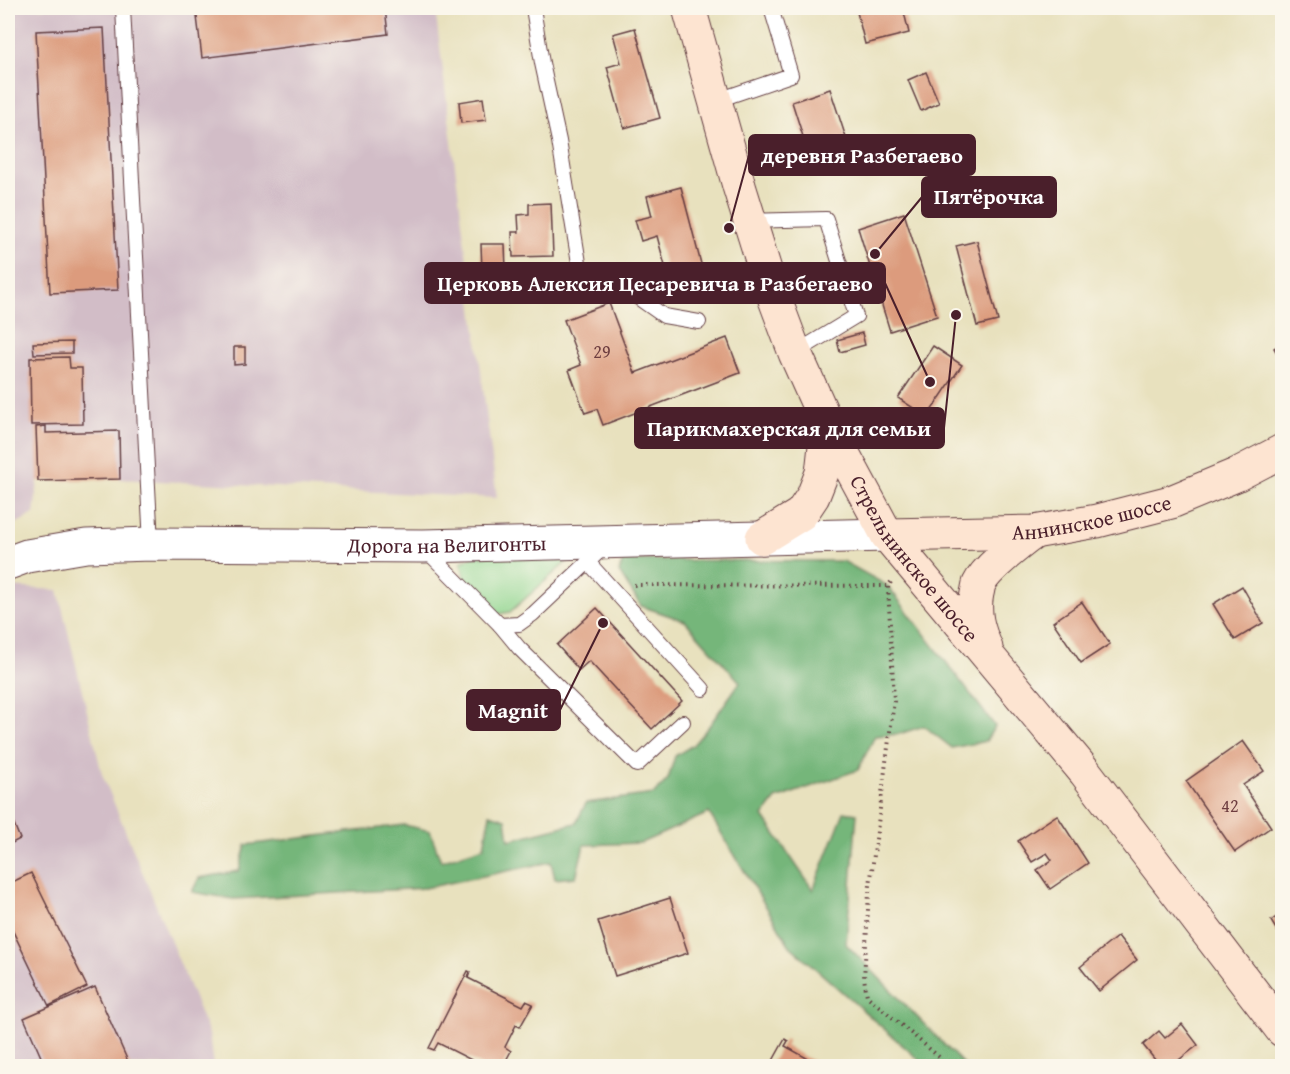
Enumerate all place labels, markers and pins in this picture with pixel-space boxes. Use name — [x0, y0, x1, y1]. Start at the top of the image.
callout: деревня Разбегаево — [749, 135, 975, 175]
callout: Пятёрочка — [922, 177, 1056, 217]
callout: Церковь Алексия Цесаревича в Разбегаево — [425, 263, 885, 303]
callout: Парикмахерская для семьи — [635, 408, 944, 448]
callout: Magnit — [467, 690, 560, 730]

